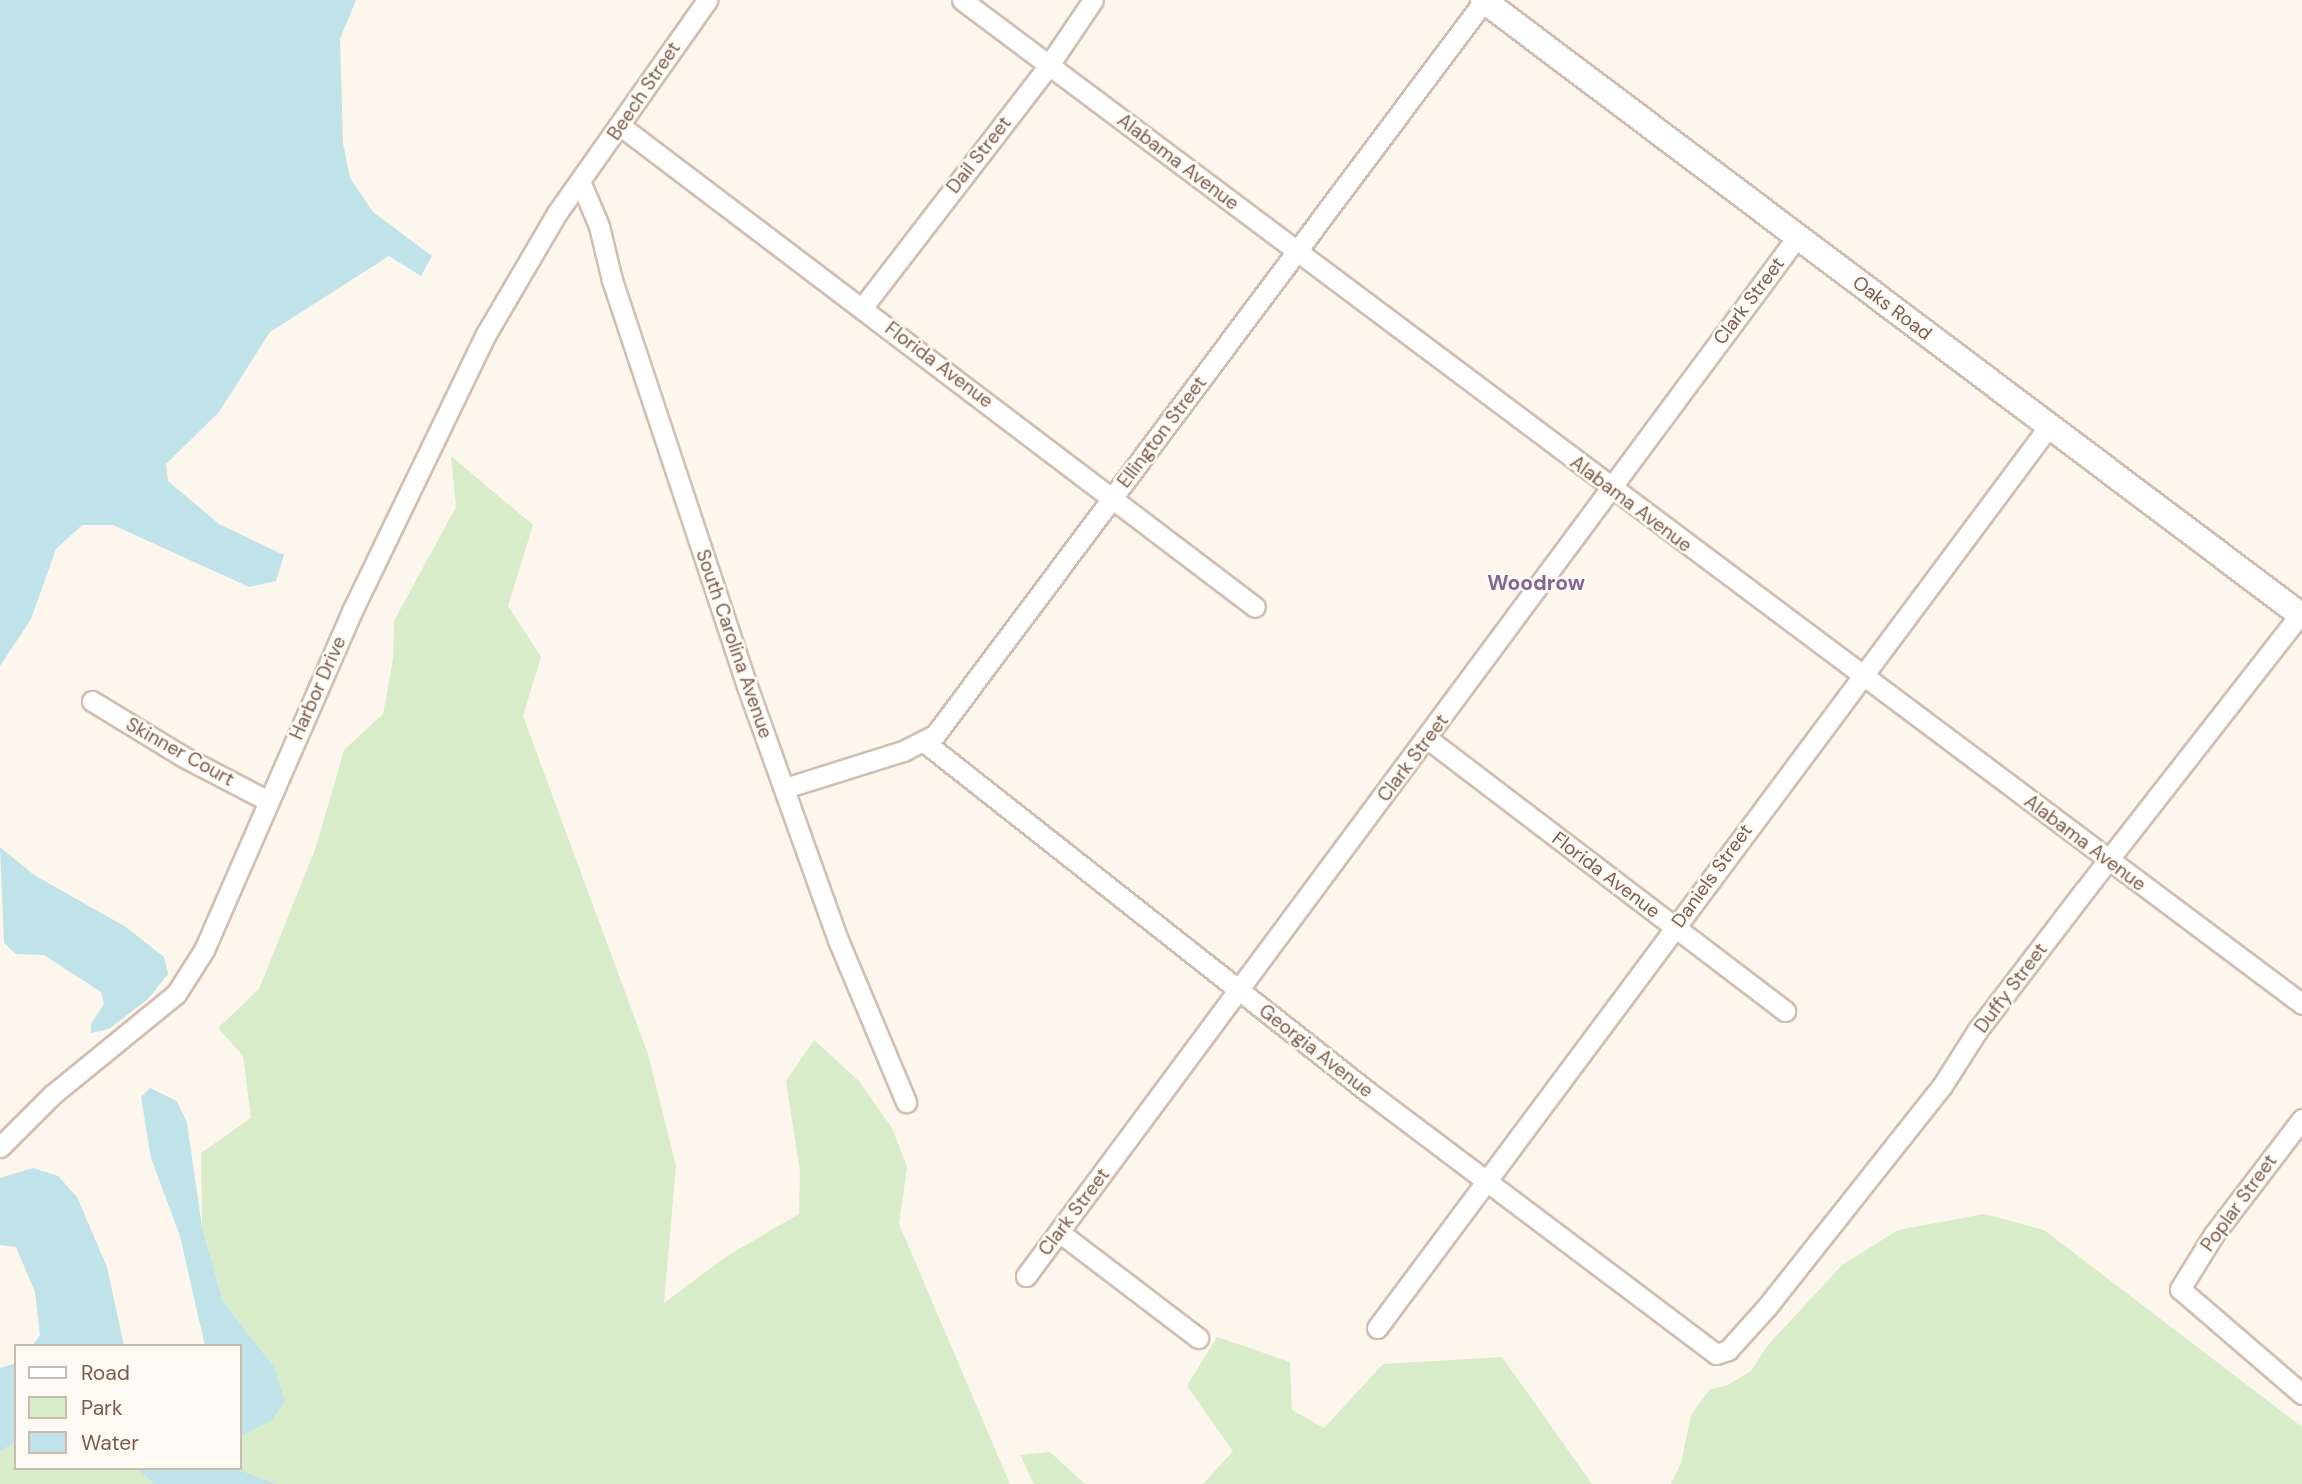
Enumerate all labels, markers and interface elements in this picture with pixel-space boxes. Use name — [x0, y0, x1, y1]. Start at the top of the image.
street label: Beech Street — [603, 37, 685, 145]
street label: Alabama Avenue — [1113, 109, 1243, 215]
street label: Dail Street — [942, 112, 1016, 198]
street label: Clark Street — [1709, 253, 1789, 349]
street label: Oaks Road — [1848, 271, 1936, 345]
street label: Florida Avenue — [881, 317, 997, 413]
street label: Ellington Street — [1113, 372, 1211, 492]
street label: Alabama Avenue — [1566, 451, 1696, 557]
street label: South Carolina Avenue — [691, 547, 777, 741]
district label: Woodrow — [1487, 570, 1585, 596]
street label: Harbor Drive — [285, 633, 351, 743]
street label: Clark Street — [1373, 710, 1453, 806]
street label: Skinner Court — [122, 713, 238, 791]
street label: Alabama Avenue — [2020, 790, 2150, 896]
street label: Daniels Street — [1667, 820, 1757, 932]
street label: Florida Avenue — [1548, 827, 1664, 923]
street label: Duffy Street — [1970, 939, 2052, 1037]
street label: Georgia Avenue — [1254, 999, 1378, 1103]
street label: Poplar Street — [2196, 1150, 2282, 1256]
street label: Clark Street — [1034, 1164, 1114, 1260]
legend — [14, 1344, 242, 1470]
text: Road — [81, 1359, 130, 1387]
text: Park — [81, 1394, 122, 1422]
text: Water — [81, 1429, 139, 1457]

